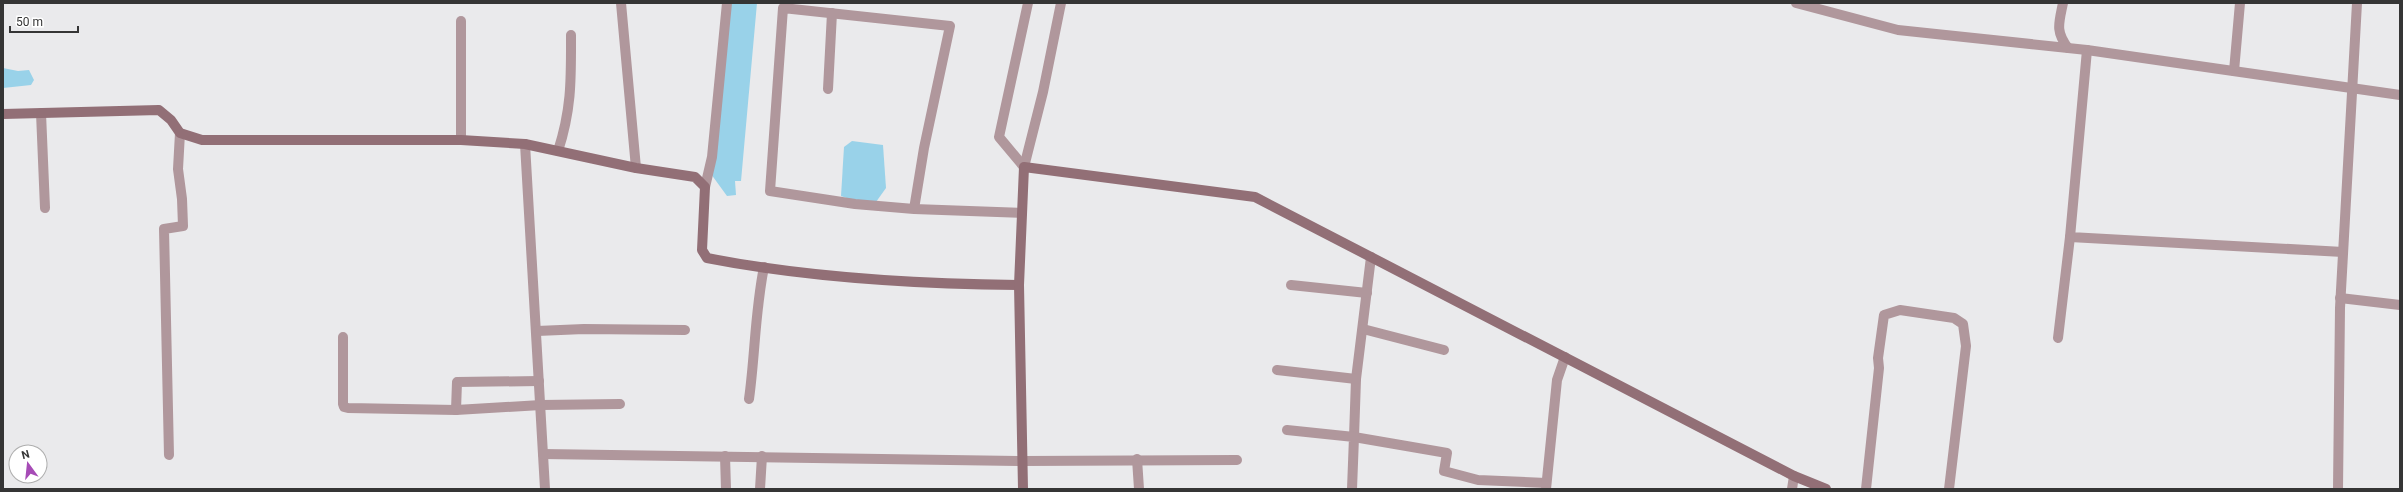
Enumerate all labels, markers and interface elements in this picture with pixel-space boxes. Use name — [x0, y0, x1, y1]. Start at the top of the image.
scale bar — [10, 8, 78, 34]
text: 50 m — [16, 15, 43, 29]
north arrow — [8, 444, 48, 484]
text: N — [20, 447, 31, 462]

